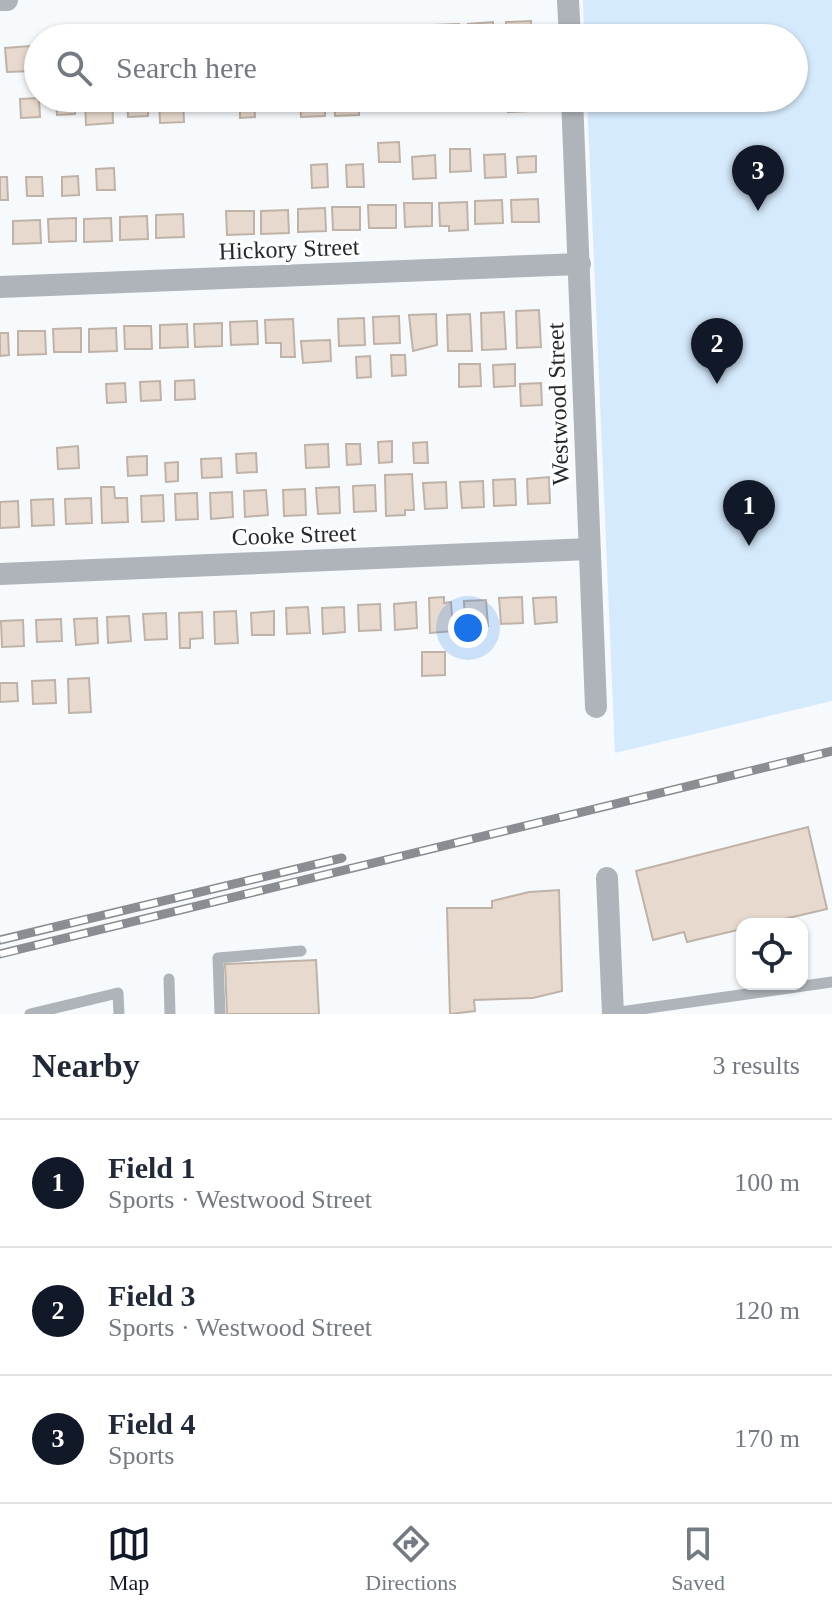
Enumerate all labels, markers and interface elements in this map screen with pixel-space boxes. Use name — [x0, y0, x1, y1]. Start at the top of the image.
search box — [24, 24, 808, 112]
icon: search — [52, 46, 96, 90]
text: Search here — [116, 51, 257, 84]
pin: 3 — [732, 145, 784, 211]
street label: Hickory Street — [218, 234, 360, 264]
pin: 2 — [691, 318, 743, 384]
street label: Westwood Street — [542, 322, 574, 486]
pin: 1 — [723, 480, 775, 546]
street label: Cooke Street — [231, 520, 357, 550]
your location — [448, 608, 488, 648]
map controls — [736, 918, 808, 990]
button: locate — [736, 918, 808, 990]
text: Nearby — [32, 1047, 140, 1084]
text: 3 results — [713, 1051, 800, 1080]
text: Field 1 — [108, 1151, 196, 1184]
text: 1 — [52, 1168, 65, 1197]
text: 100 m — [734, 1168, 800, 1197]
text: Sports · Westwood Street — [108, 1185, 372, 1214]
text: Field 3 — [108, 1279, 196, 1312]
text: 2 — [52, 1296, 65, 1325]
text: 120 m — [734, 1296, 800, 1325]
text: Sports · Westwood Street — [108, 1313, 372, 1342]
text: Field 4 — [108, 1407, 196, 1440]
text: 3 — [52, 1424, 65, 1453]
text: 170 m — [734, 1424, 800, 1453]
text: Sports — [108, 1441, 174, 1470]
tab: Map — [107, 1522, 151, 1596]
tab: Directions — [365, 1522, 457, 1596]
tab: Saved — [671, 1522, 725, 1596]

